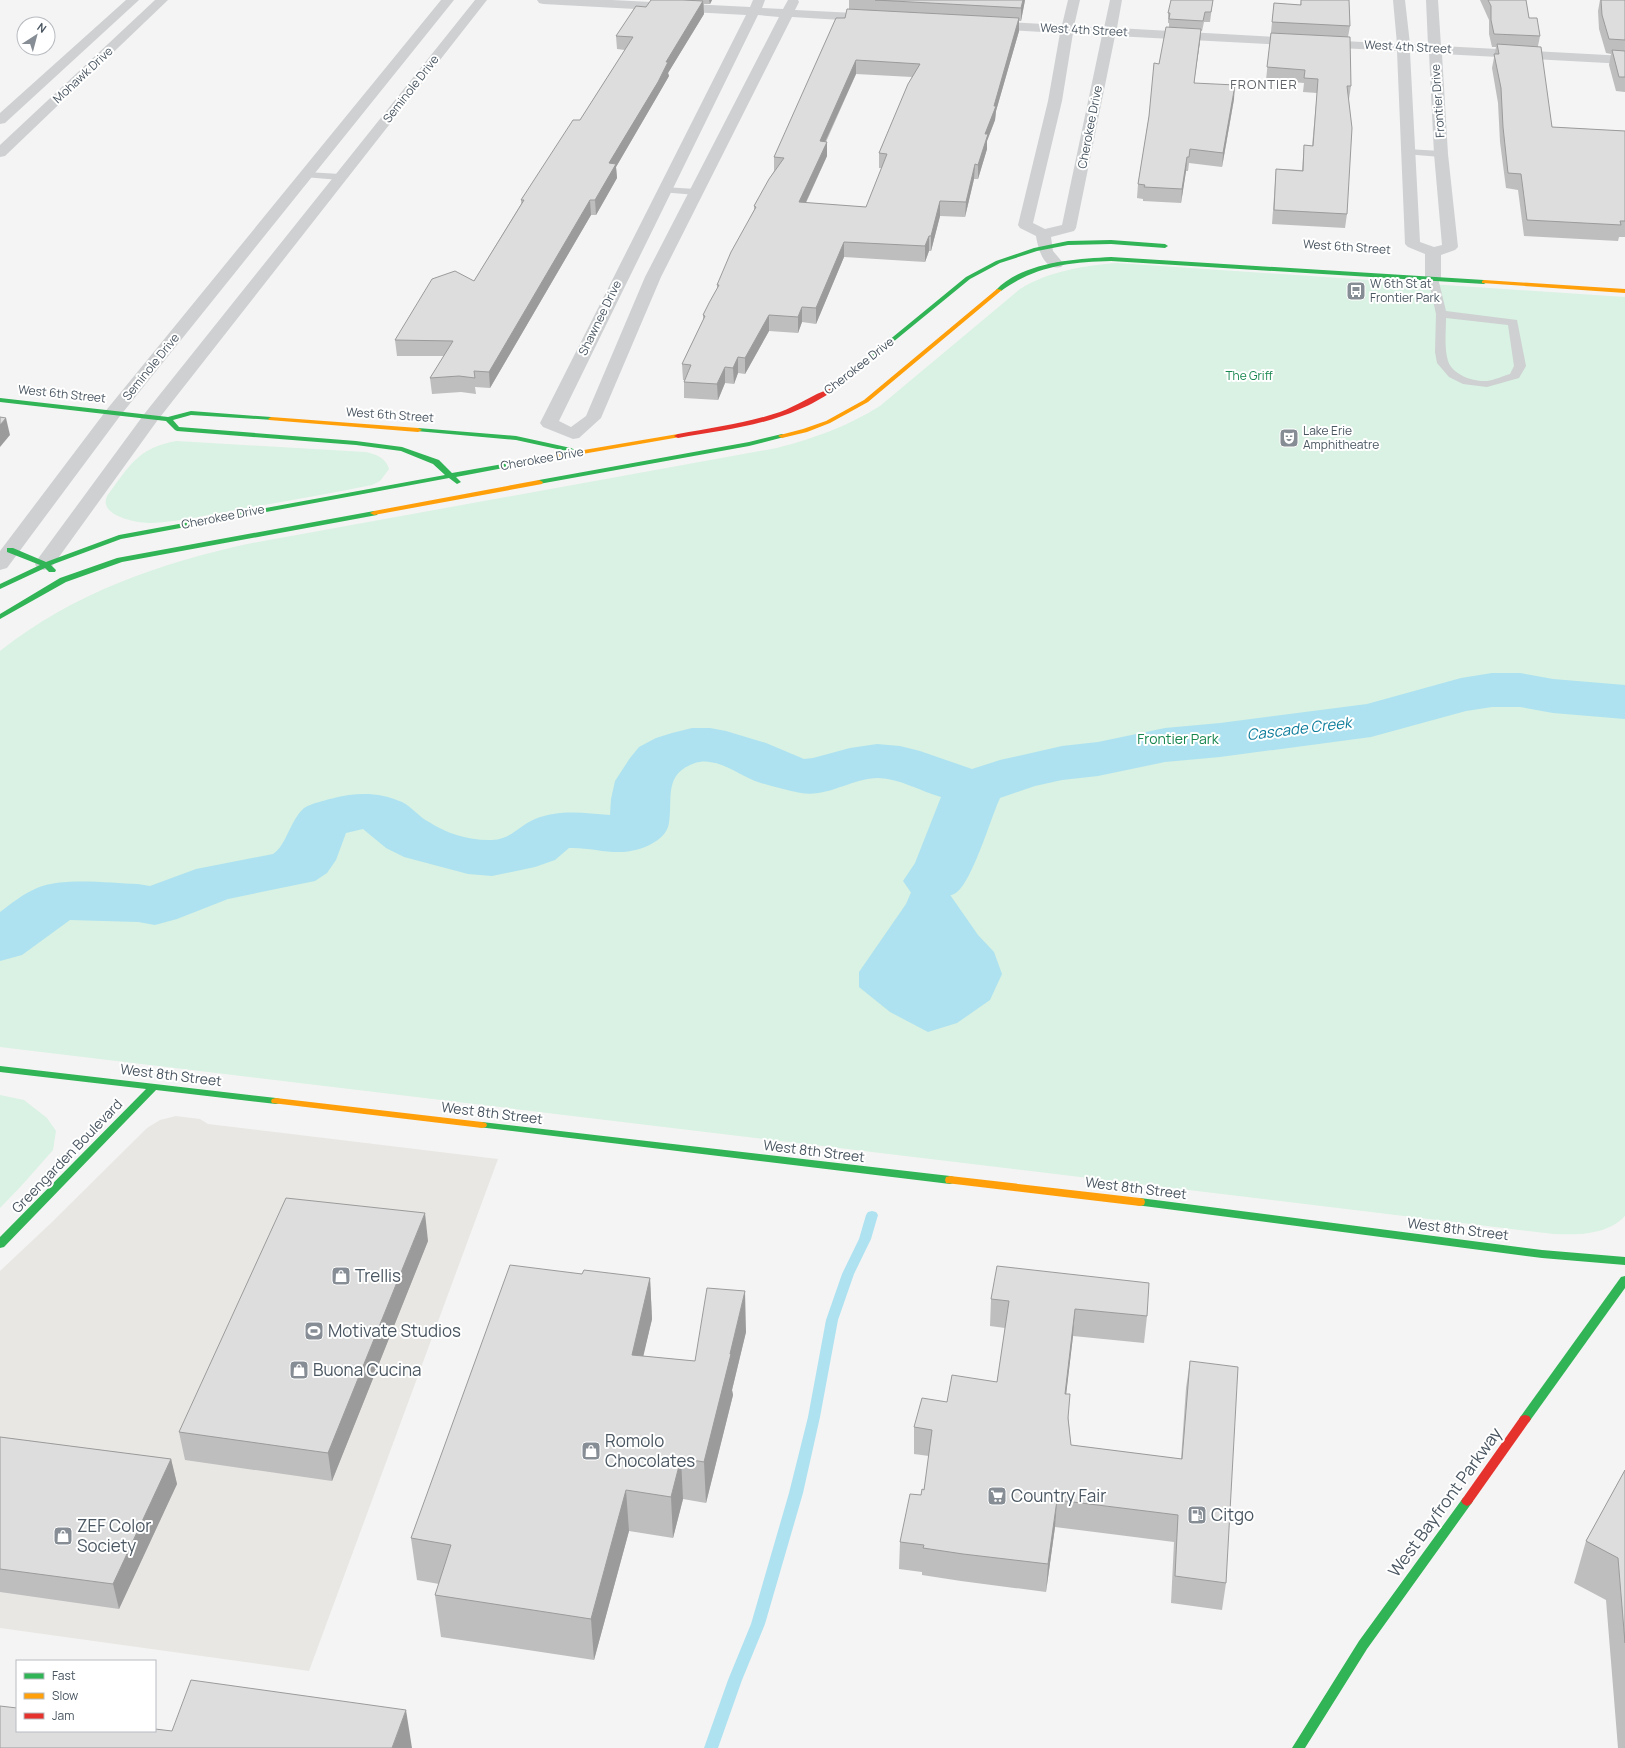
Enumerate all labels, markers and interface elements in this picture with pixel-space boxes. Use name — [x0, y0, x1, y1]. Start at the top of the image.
north arrow — [16, 16, 56, 56]
text: N — [35, 19, 50, 36]
street label: West 4th Street — [1040, 19, 1128, 40]
street label: West 4th Street — [1364, 36, 1452, 57]
street label: Mohawk Drive — [49, 42, 116, 107]
street label: Seminole Drive — [379, 51, 442, 126]
street label: Frontier Drive — [1426, 64, 1449, 138]
district label: FRONTIER — [1230, 75, 1298, 93]
street label: Cherokee Drive — [1073, 84, 1106, 170]
street label: West 6th Street — [1303, 235, 1392, 258]
place label: W 6th St at Frontier Park — [1370, 275, 1441, 306]
street label: Shawnee Drive — [574, 277, 625, 358]
bus stop icon: W 6th St at Frontier Park — [1345, 280, 1367, 302]
street label: Seminole Drive — [118, 330, 183, 404]
street label: Cherokee Drive — [820, 333, 897, 398]
park label: The Griff — [1225, 367, 1273, 384]
street label: West 6th Street — [17, 380, 107, 407]
street label: West 6th Street — [346, 403, 435, 426]
place label: Lake Erie Amphitheatre — [1303, 422, 1379, 453]
theatre icon: Lake Erie Amphitheatre — [1278, 427, 1300, 449]
street label: Cherokee Drive — [499, 443, 585, 474]
street label: Cherokee Drive — [180, 500, 266, 533]
water label: Cascade Creek — [1245, 711, 1355, 745]
park label: Frontier Park — [1137, 729, 1220, 748]
street label: West 8th Street — [119, 1059, 223, 1090]
street label: Greengarden Boulevard — [7, 1095, 126, 1217]
street label: West 8th Street — [440, 1097, 544, 1128]
street label: West 8th Street — [762, 1135, 866, 1166]
street label: West 8th Street — [1084, 1172, 1188, 1203]
street label: West 8th Street — [1406, 1213, 1510, 1244]
place label: Trellis — [355, 1264, 401, 1287]
shop icon: Trellis — [330, 1265, 352, 1287]
place label: Motivate Studios — [328, 1319, 461, 1342]
sports icon: Motivate Studios — [303, 1320, 325, 1342]
place label: Buona Cucina — [313, 1358, 421, 1381]
shop icon: Buona Cucina — [288, 1359, 310, 1381]
street label: West Bayfront Parkway — [1383, 1422, 1507, 1581]
place label: Romolo Chocolates — [605, 1429, 695, 1472]
shop icon: Romolo Chocolates — [580, 1440, 602, 1462]
place label: Country Fair — [1011, 1484, 1106, 1507]
supermarket icon: Country Fair — [986, 1485, 1008, 1507]
place label: Citgo — [1211, 1503, 1254, 1526]
fuel station icon: Citgo — [1186, 1504, 1208, 1526]
place label: ZEF Color Society — [77, 1514, 151, 1557]
shop icon: ZEF Color Society — [52, 1525, 74, 1547]
legend — [16, 1660, 156, 1732]
text: Fast — [52, 1667, 76, 1684]
text: Slow — [52, 1687, 78, 1704]
text: Jam — [52, 1707, 74, 1724]

